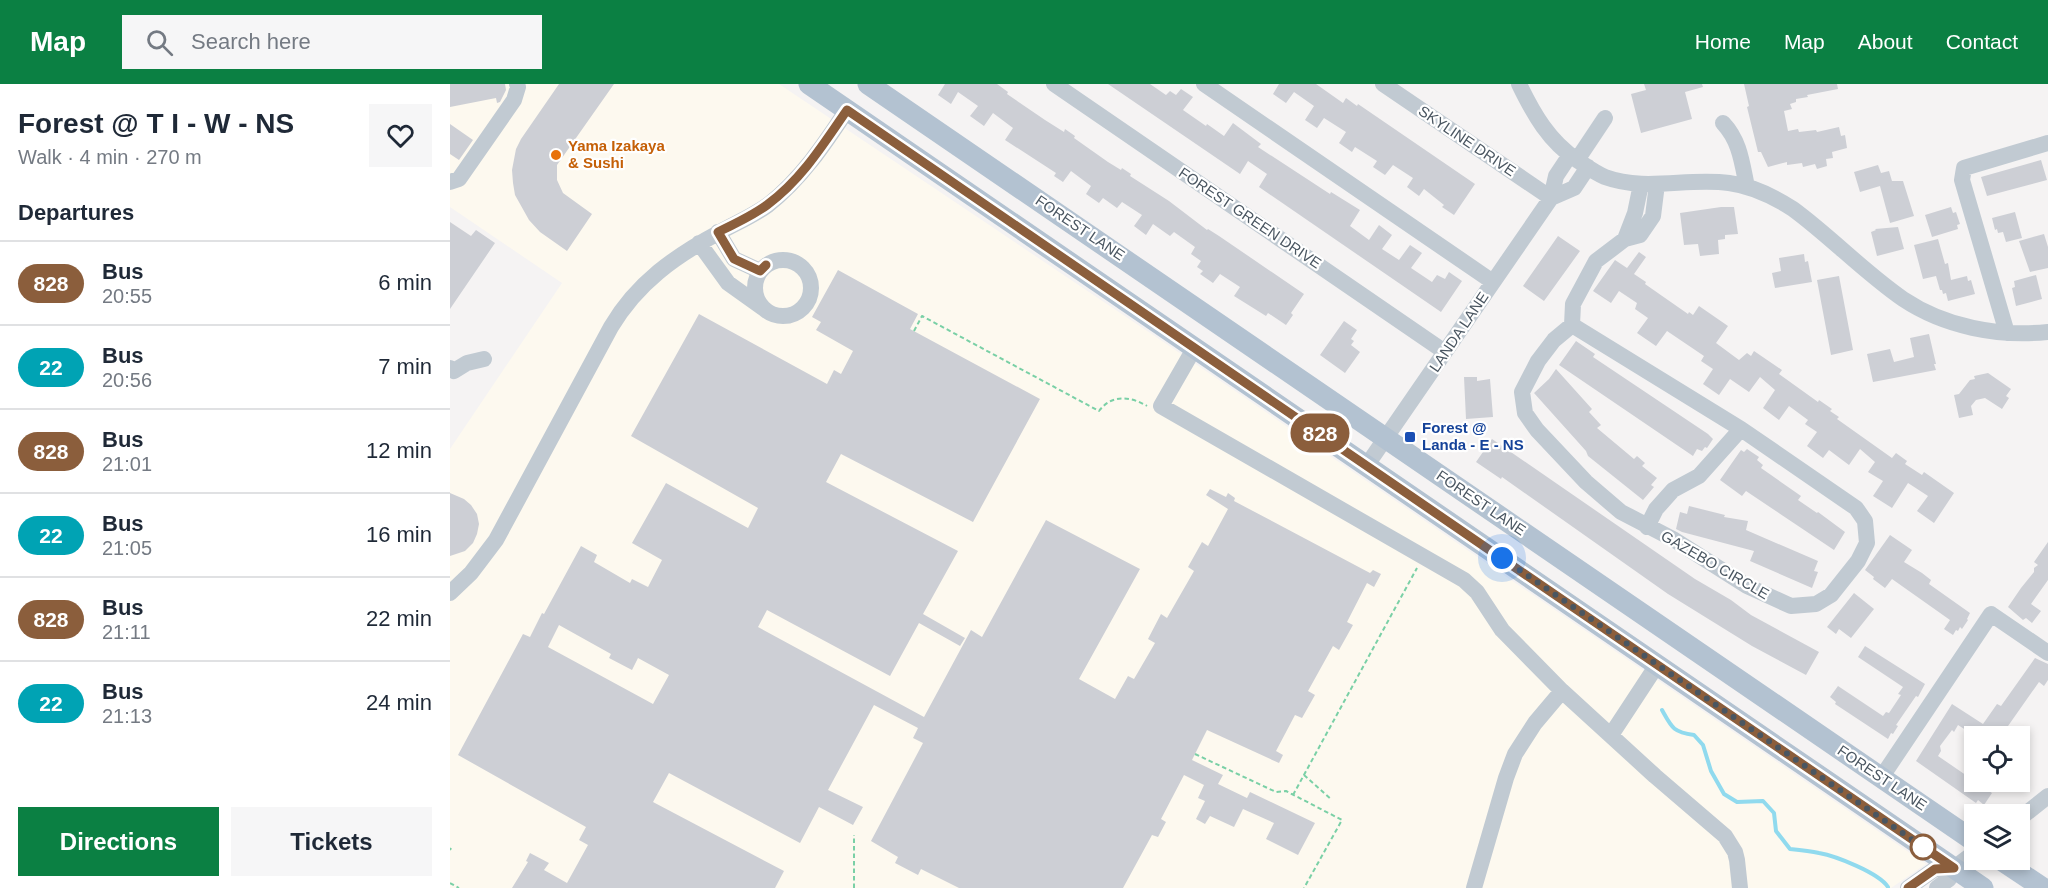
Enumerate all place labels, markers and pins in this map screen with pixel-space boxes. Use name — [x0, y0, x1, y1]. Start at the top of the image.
place label: Yama Izakaya & Sushi — [568, 137, 665, 171]
marker: Yama Izakaya & Sushi — [549, 148, 563, 162]
place label: Forest @ Landa - E - NS — [1422, 419, 1524, 453]
marker: Forest @ Landa - E - NS — [1403, 430, 1417, 444]
unlabelled marker — [1910, 834, 1936, 860]

